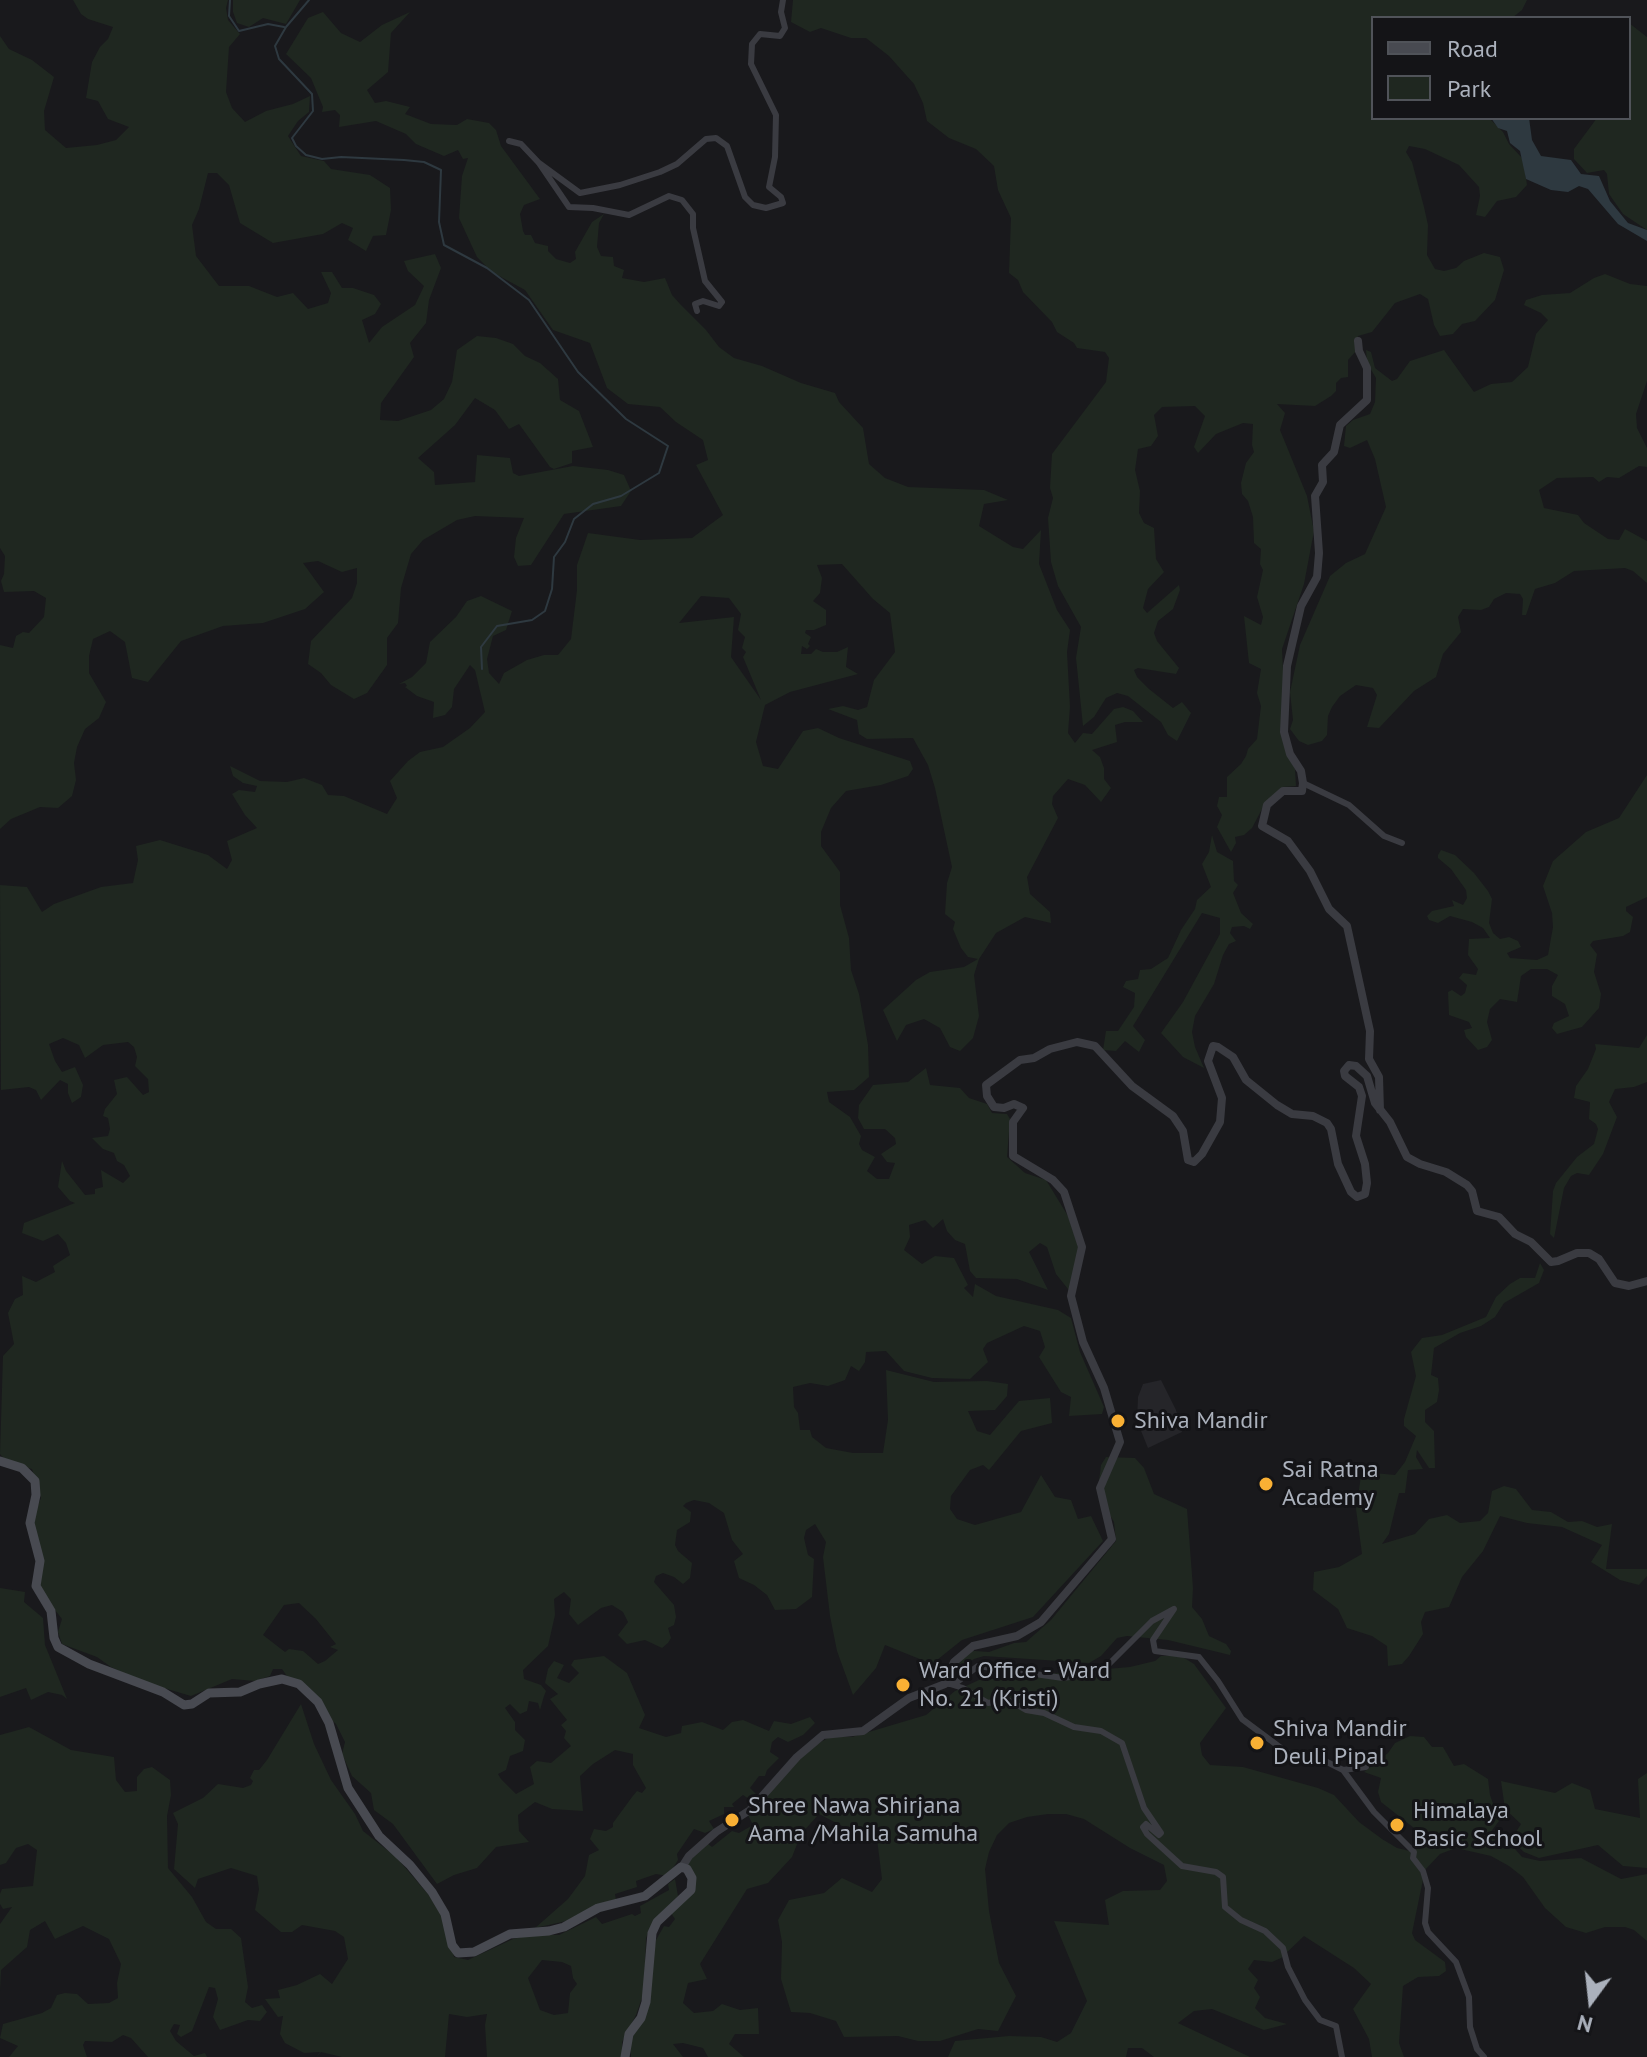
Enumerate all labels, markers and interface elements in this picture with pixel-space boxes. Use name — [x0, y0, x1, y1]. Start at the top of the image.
legend — [1371, 16, 1631, 120]
text: Road — [1447, 33, 1498, 64]
text: Park — [1447, 73, 1491, 104]
place label: Shiva Mandir — [1134, 1407, 1268, 1435]
marker: Shiva Mandir — [1109, 1412, 1127, 1430]
place label: Sai Ratna Academy — [1282, 1456, 1379, 1512]
marker: Sai Ratna Academy — [1257, 1475, 1275, 1493]
place label: Ward Office - Ward No. 21 (Kristi) — [919, 1657, 1110, 1713]
marker: Ward Office - Ward No. 21 (Kristi) — [894, 1676, 912, 1694]
place label: Shiva Mandir Deuli Pipal — [1273, 1715, 1407, 1771]
marker: Shiva Mandir Deuli Pipal — [1248, 1734, 1266, 1752]
place label: Shree Nawa Shirjana Aama /Mahila Samuha — [748, 1792, 978, 1848]
place label: Himalaya Basic School — [1413, 1797, 1542, 1853]
marker: Shree Nawa Shirjana Aama /Mahila Samuha — [723, 1811, 741, 1829]
marker: Himalaya Basic School — [1388, 1816, 1406, 1834]
north arrow — [1551, 1961, 1631, 2041]
text: N — [1574, 2009, 1595, 2040]

